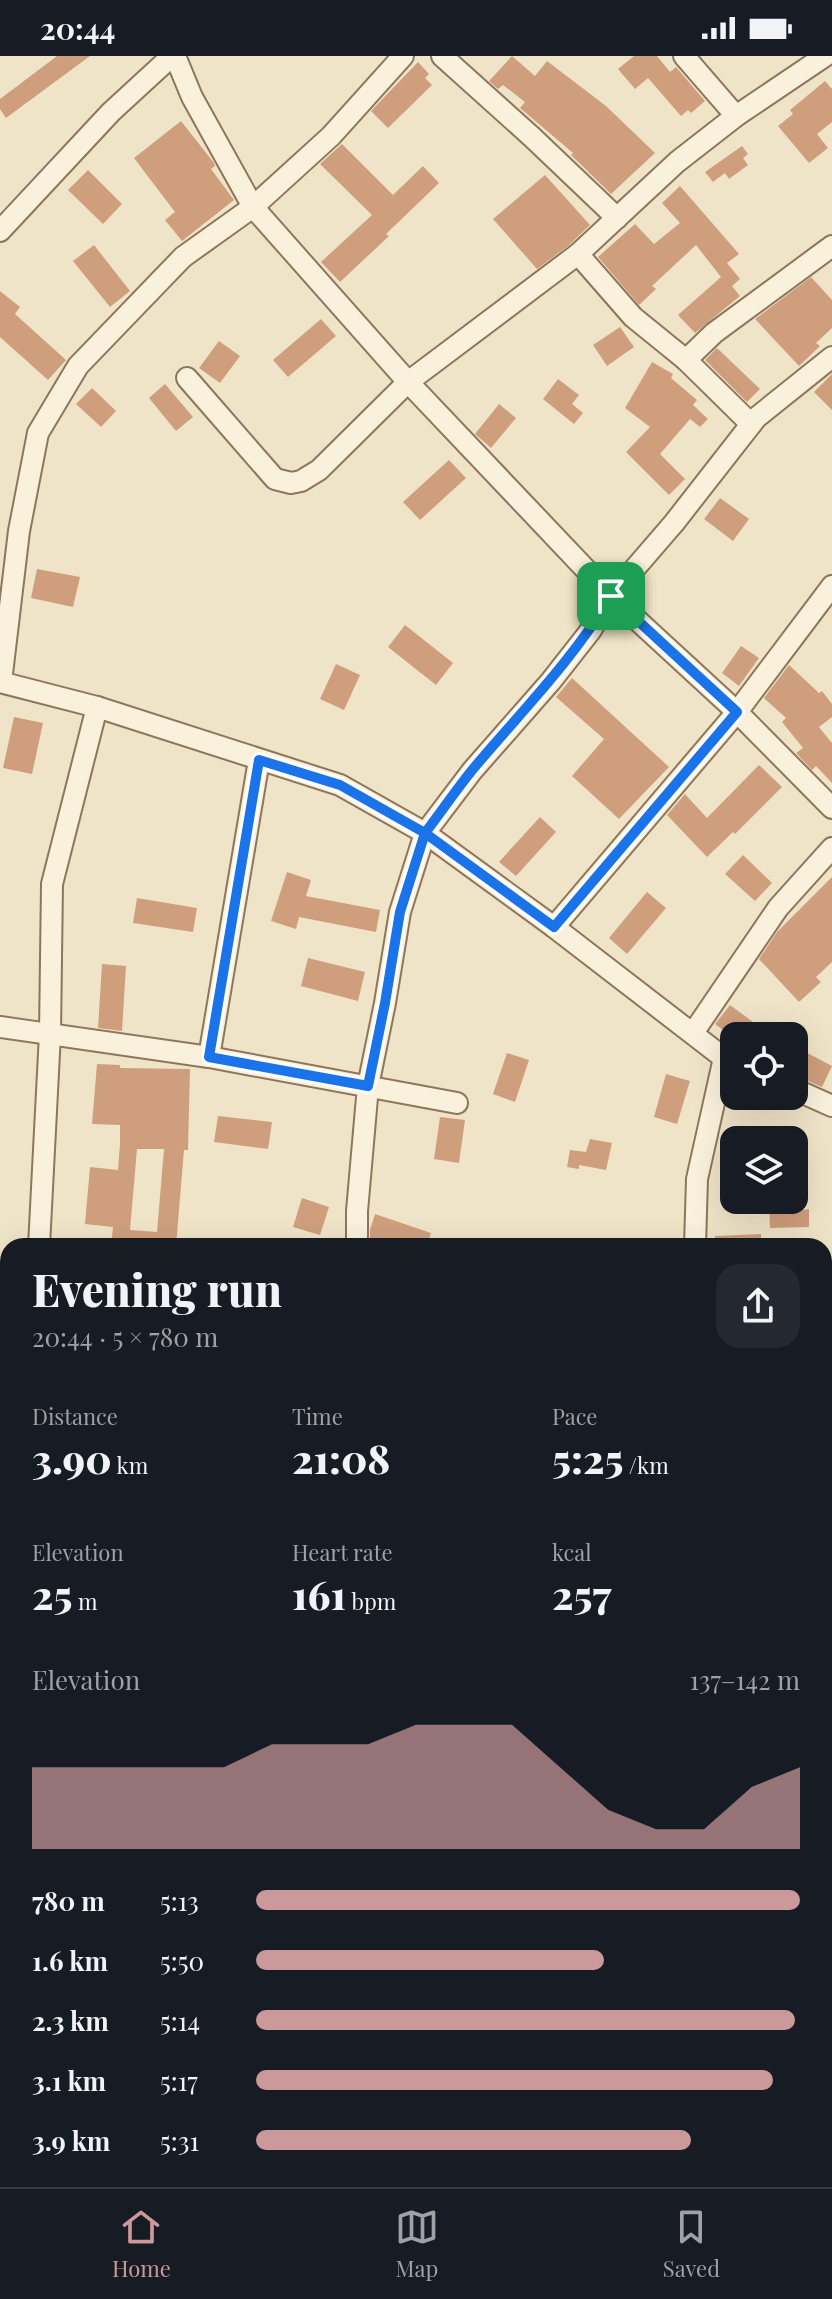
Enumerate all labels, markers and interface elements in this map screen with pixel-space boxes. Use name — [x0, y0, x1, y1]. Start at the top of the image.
text: 20:44 — [40, 8, 115, 48]
pin — [577, 562, 645, 630]
icon: arrive — [589, 574, 633, 618]
map controls — [720, 1022, 808, 1214]
button: locate — [720, 1022, 808, 1110]
button: layers — [720, 1126, 808, 1214]
text: Evening run — [32, 1259, 282, 1318]
button: share — [716, 1264, 800, 1348]
text: 20:44 · 5 × 780 m — [32, 1319, 218, 1354]
text: Distance — [32, 1401, 118, 1431]
text: Time — [292, 1401, 343, 1431]
text: Pace — [552, 1401, 598, 1431]
text: 3.90 — [32, 1431, 112, 1484]
text: 21:08 — [292, 1431, 390, 1484]
text: 5:25 — [552, 1431, 623, 1484]
text: km — [112, 1450, 148, 1480]
text: /km — [623, 1450, 669, 1480]
text: Elevation — [32, 1537, 124, 1567]
text: Heart rate — [292, 1537, 393, 1567]
text: kcal — [552, 1537, 591, 1567]
text: 25 — [32, 1567, 72, 1620]
text: 161 — [292, 1567, 346, 1620]
text: 257 — [552, 1567, 611, 1620]
text: m — [72, 1586, 98, 1616]
text: bpm — [346, 1586, 396, 1616]
text: Elevation — [32, 1662, 140, 1697]
text: 137–142 m — [690, 1662, 800, 1697]
text: 780 m — [32, 1883, 105, 1918]
text: 5:13 — [160, 1883, 199, 1918]
text: 1.6 km — [32, 1943, 108, 1978]
text: 5:50 — [160, 1943, 204, 1978]
text: 2.3 km — [32, 2003, 109, 2038]
text: 5:14 — [160, 2003, 200, 2038]
text: 3.1 km — [32, 2063, 106, 2098]
text: 5:17 — [160, 2063, 198, 2098]
text: 3.9 km — [32, 2123, 110, 2158]
text: 5:31 — [160, 2123, 199, 2158]
tab: Home — [112, 2205, 171, 2283]
tab: Map — [395, 2205, 439, 2283]
tab: Saved — [663, 2205, 720, 2283]

